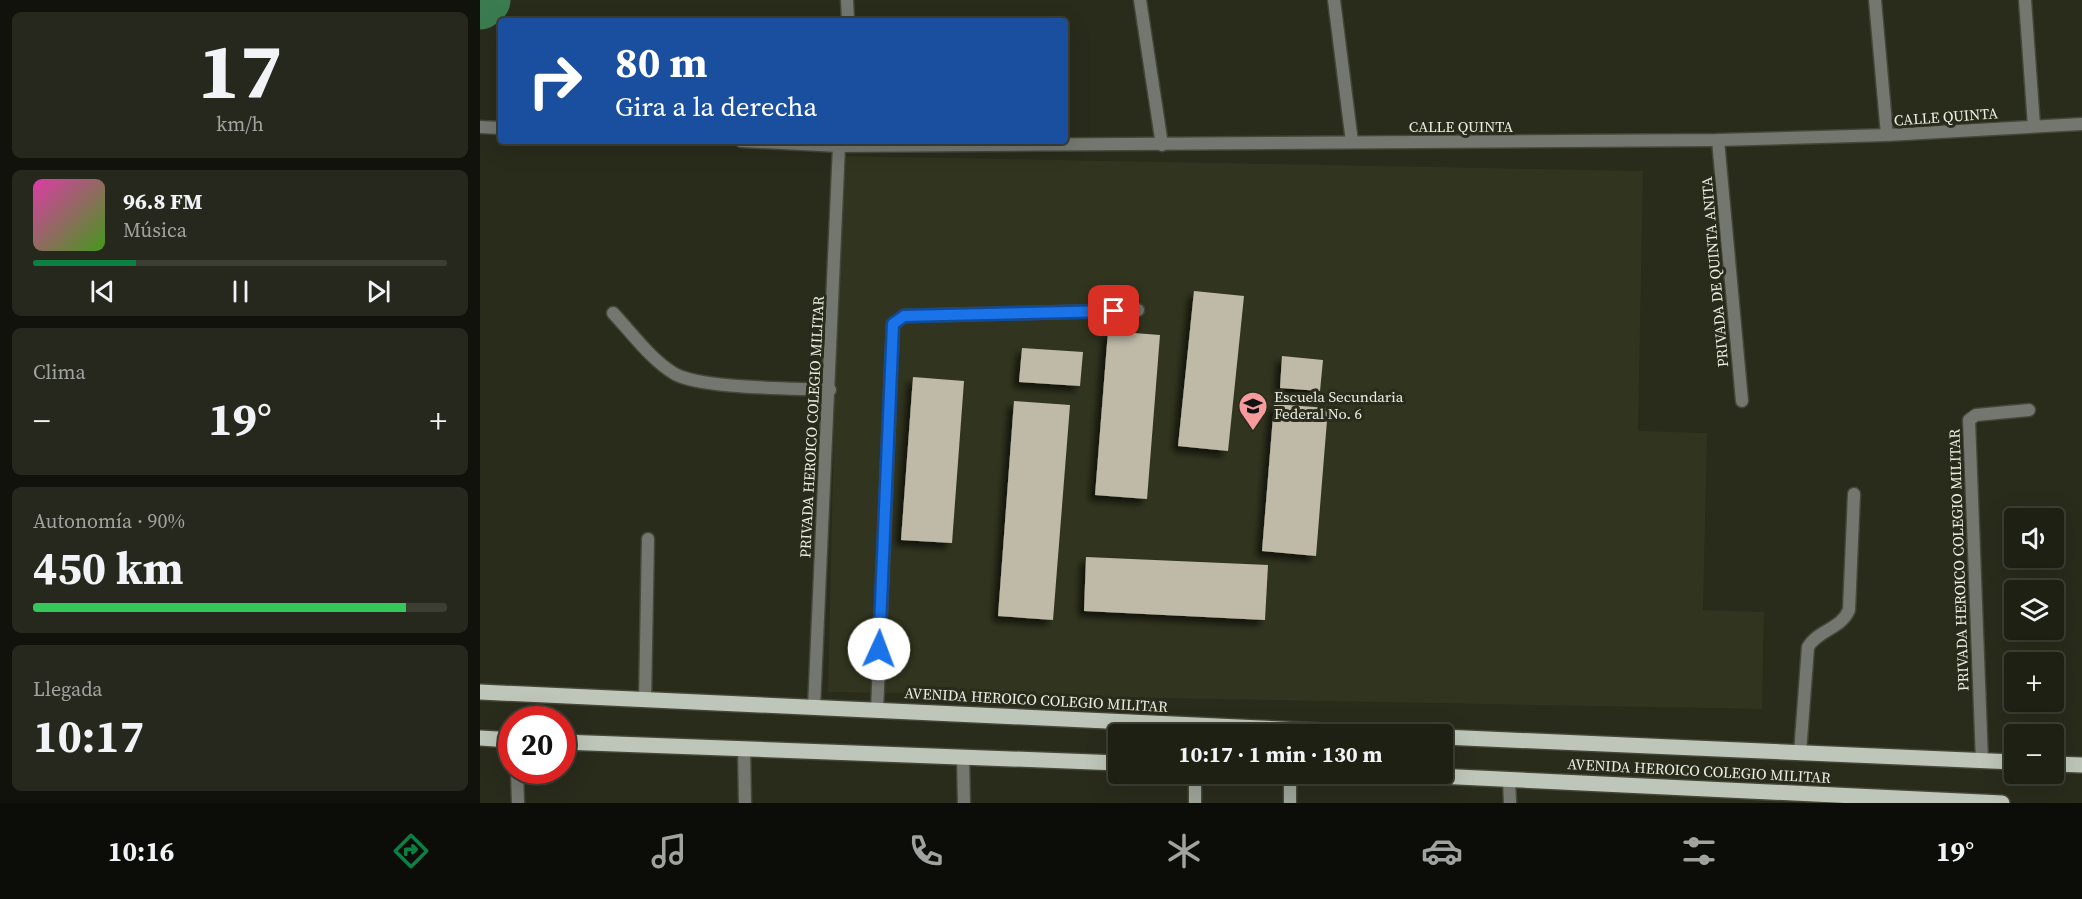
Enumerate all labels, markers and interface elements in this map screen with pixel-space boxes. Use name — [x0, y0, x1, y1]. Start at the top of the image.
text: 17 — [198, 17, 282, 124]
text: 80 m — [615, 33, 708, 91]
icon: right — [516, 42, 594, 120]
text: Gira a la derecha — [615, 88, 817, 125]
street label: CALLE QUINTA — [1893, 102, 1999, 131]
text: km/h — [216, 110, 264, 138]
street label: CALLE QUINTA — [1409, 116, 1513, 137]
street label: PRIVADA DE QUINTA ANITA — [1696, 176, 1733, 368]
text: 96.8 FM — [123, 186, 202, 216]
text: Música — [123, 216, 187, 244]
icon: previous — [86, 275, 119, 308]
icon: pause — [224, 275, 257, 308]
icon: next — [362, 275, 395, 308]
pin — [1088, 285, 1139, 336]
icon: arrive — [1097, 294, 1130, 327]
street label: PRIVADA HEROICO COLEGIO MILITAR — [794, 295, 829, 559]
text: Clima — [33, 358, 86, 386]
place label: Escuela Secundaria Federal No. 6 — [1274, 386, 1404, 424]
text: 19° — [208, 388, 272, 450]
school or university icon: Escuela Secundaria Federal No. 6 — [1237, 390, 1269, 432]
text: − — [33, 398, 51, 443]
text: + — [429, 398, 447, 443]
street label: PRIVADA HEROICO COLEGIO MILITAR — [1943, 428, 1974, 691]
text: Autonomía · 90% — [33, 507, 185, 535]
map controls — [2004, 508, 2064, 784]
button: sound — [2004, 508, 2064, 568]
text: 450 km — [33, 537, 184, 599]
button: layers — [2004, 580, 2064, 640]
position arrow — [847, 617, 911, 681]
button: + — [2004, 652, 2064, 712]
text: Llegada — [33, 675, 103, 703]
street label: AVENIDA HEROICO COLEGIO MILITAR — [904, 682, 1169, 717]
text: 10:17 — [33, 705, 144, 767]
speed limit sign: 20 — [498, 706, 576, 784]
button: − — [2004, 724, 2064, 784]
text: 10:17 · 1 min · 130 m — [1179, 739, 1382, 769]
street label: AVENIDA HEROICO COLEGIO MILITAR — [1567, 753, 1832, 788]
icon: directions — [390, 830, 432, 872]
icon: music — [648, 830, 690, 872]
icon: phone — [905, 830, 947, 872]
icon: climate — [1163, 830, 1205, 872]
icon: car — [1421, 830, 1463, 872]
icon: filters — [1678, 830, 1720, 872]
text: 10:16 — [108, 833, 174, 870]
text: 19° — [1936, 833, 1974, 870]

